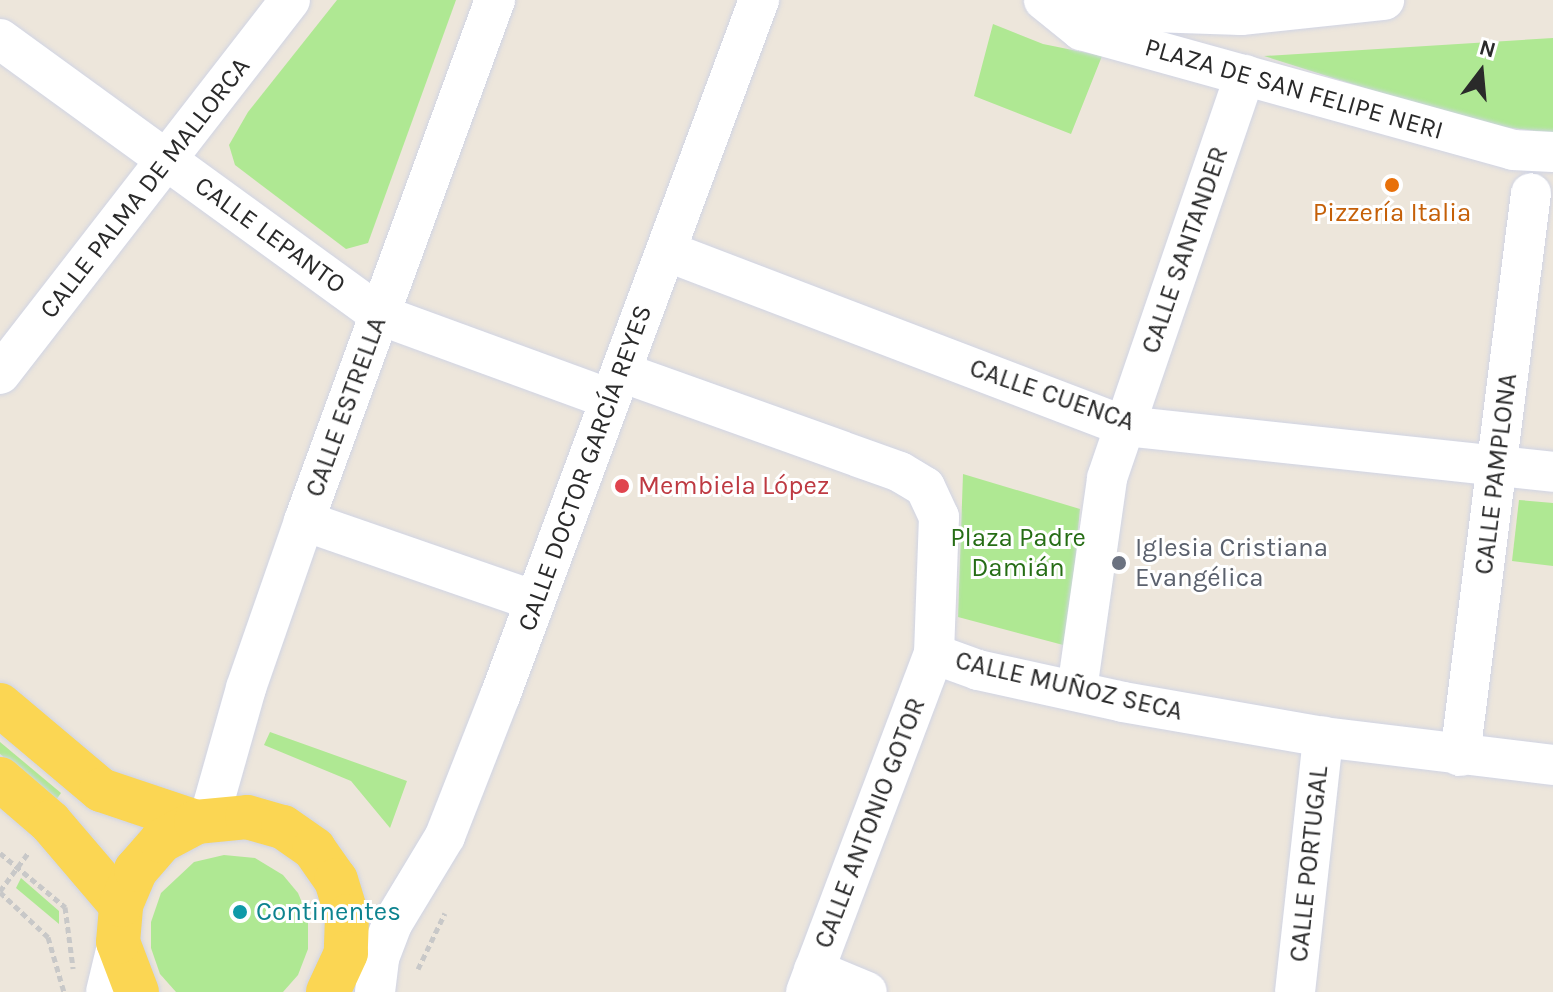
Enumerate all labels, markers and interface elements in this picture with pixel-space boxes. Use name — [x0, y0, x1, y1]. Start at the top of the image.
street label: PLAZA DE SAN FELIPE NERI — [1141, 31, 1447, 147]
north arrow — [1441, 32, 1521, 112]
text: N — [1476, 34, 1499, 64]
street label: CALLE PALMA DE MALLORCA — [33, 51, 257, 325]
street label: CALLE SANTANDER — [1135, 142, 1235, 358]
street label: CALLE LEPANTO — [189, 170, 351, 300]
marker: Pizzería Italia — [1383, 176, 1401, 194]
place label: Pizzería Italia — [1313, 197, 1471, 229]
street label: CALLE DOCTOR GARCÍA REYES — [511, 301, 659, 635]
street label: CALLE ESTRELLA — [299, 313, 393, 501]
street label: CALLE CUENCA — [966, 352, 1138, 438]
street label: CALLE PAMPLONA — [1468, 372, 1524, 576]
place label: Membiela López — [638, 470, 829, 502]
marker: Membiela López — [613, 477, 631, 495]
park label: Plaza Padre Damián — [950, 522, 1086, 584]
place label: Iglesia Cristiana Evangélica — [1135, 532, 1328, 594]
marker: Iglesia Cristiana Evangélica — [1110, 554, 1128, 572]
street label: CALLE MUÑOZ SECA — [952, 645, 1186, 727]
street label: CALLE ANTONIO GOTOR — [808, 693, 932, 953]
street label: CALLE PORTUGAL — [1283, 764, 1335, 964]
place label: Continentes — [256, 896, 401, 928]
marker: Continentes — [231, 903, 249, 921]

